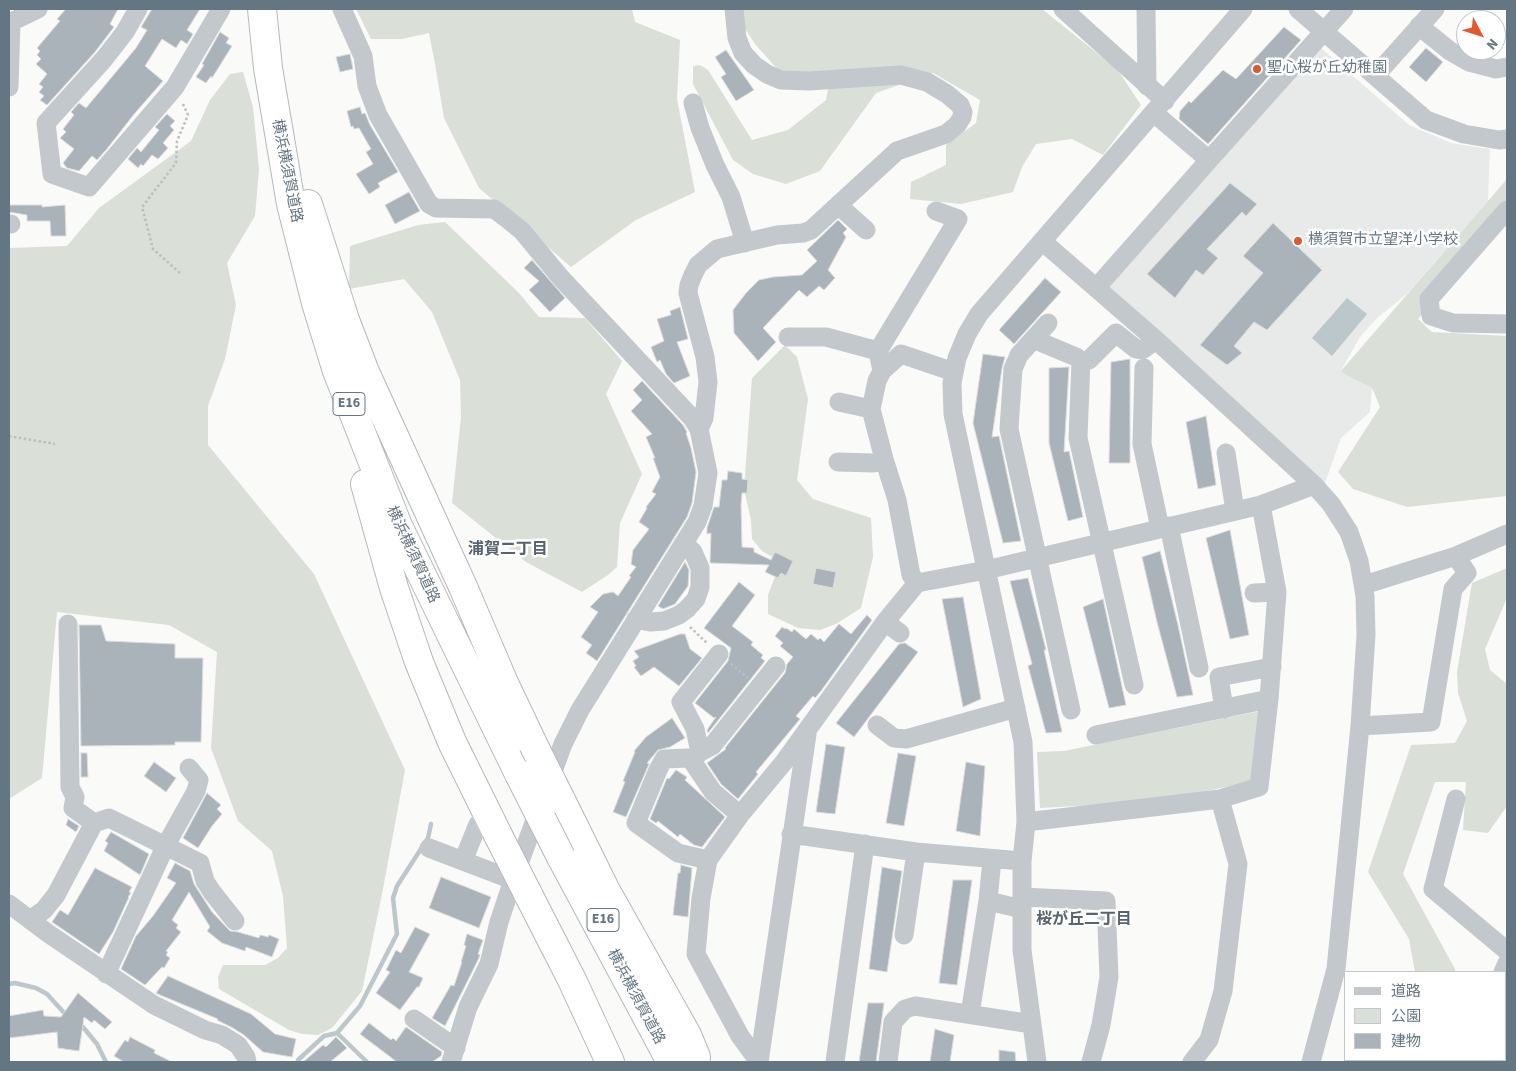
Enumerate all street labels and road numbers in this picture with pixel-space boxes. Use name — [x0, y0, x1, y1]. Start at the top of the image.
street label: 横浜横須賀道路 — [267, 118, 305, 224]
road number: E16 — [333, 392, 365, 416]
street label: 横浜横須賀道路 — [382, 504, 442, 606]
road number: E16 — [587, 908, 619, 932]
street label: 横浜横須賀道路 — [602, 946, 668, 1048]

